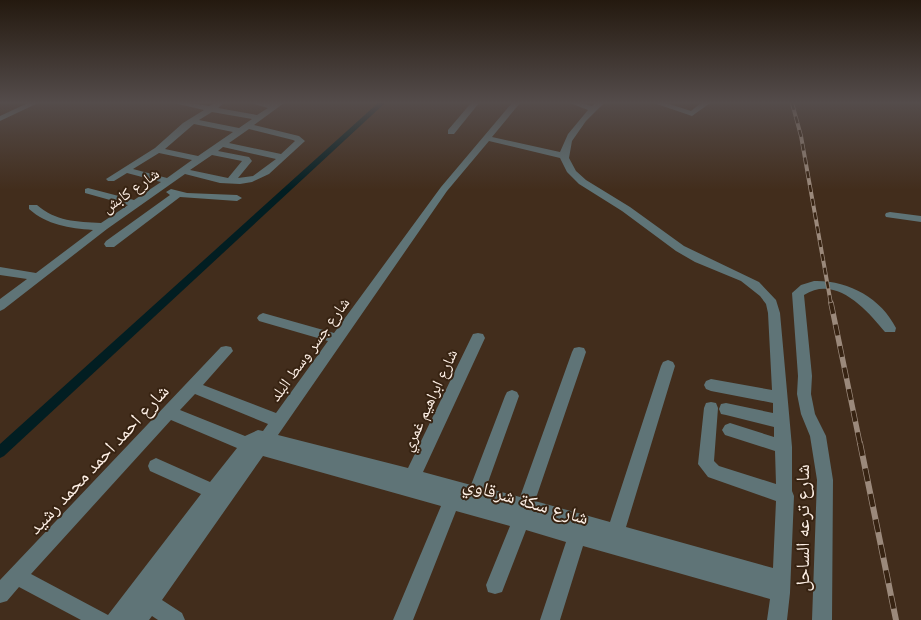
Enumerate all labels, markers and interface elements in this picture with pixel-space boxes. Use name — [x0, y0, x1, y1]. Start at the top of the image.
street label: شارع كابش — [97, 163, 164, 219]
street label: شارع جسر وسط البلد — [265, 293, 355, 406]
street label: شارع ابراهيم غمري — [397, 346, 464, 456]
street label: شارع احمد احمد محمد رشيد — [22, 379, 175, 540]
street label: شارع ترعه الساحل — [790, 464, 816, 592]
street label: شارع سكة شرقاوي — [459, 471, 591, 533]

